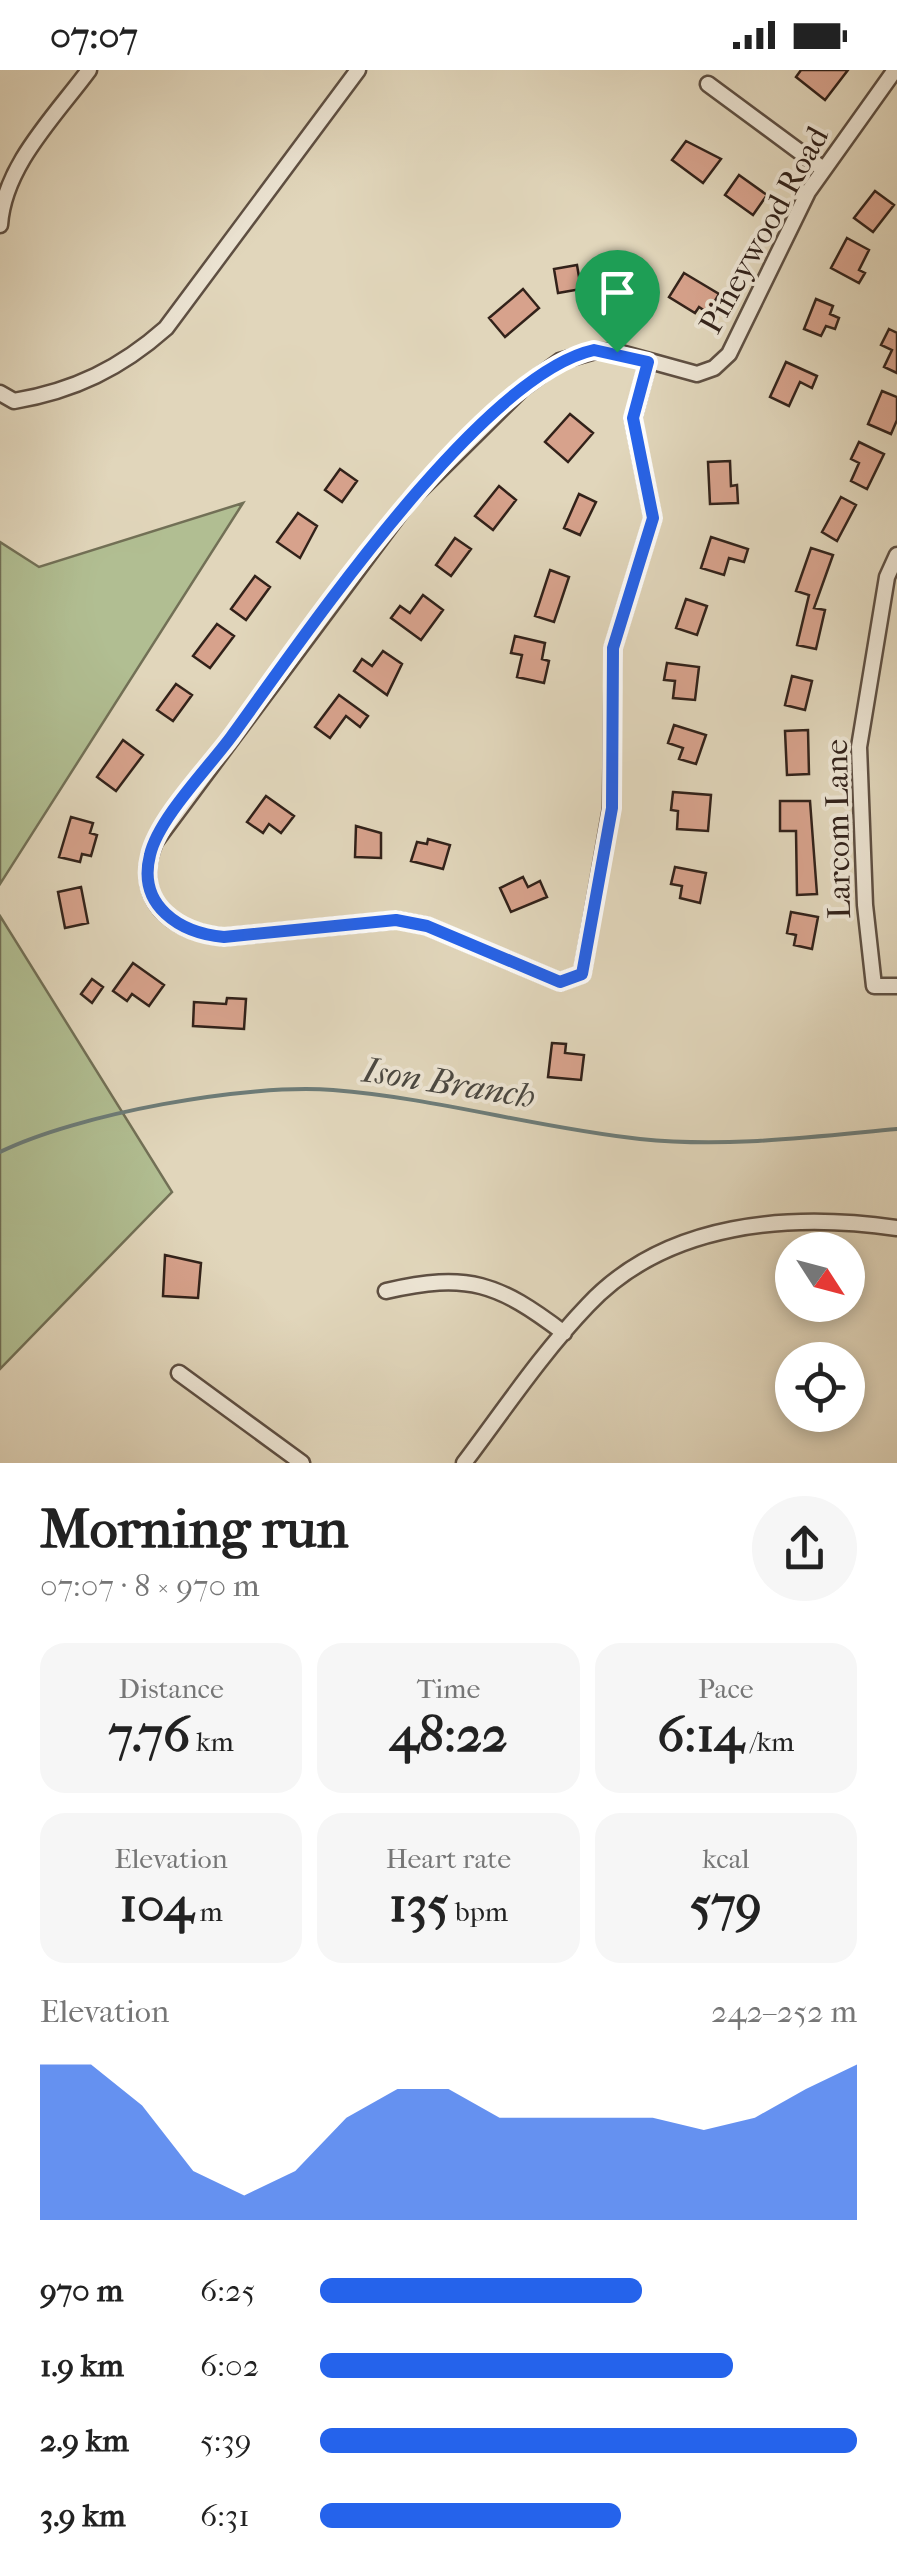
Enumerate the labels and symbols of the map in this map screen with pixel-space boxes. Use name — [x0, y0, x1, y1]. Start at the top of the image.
street label: Pineywood Road — [692, 120, 836, 340]
pin — [575, 250, 660, 353]
street label: Larcom Lane — [818, 739, 858, 919]
water label: Ison Branch — [359, 1049, 538, 1117]
north arrow — [775, 1232, 865, 1322]

